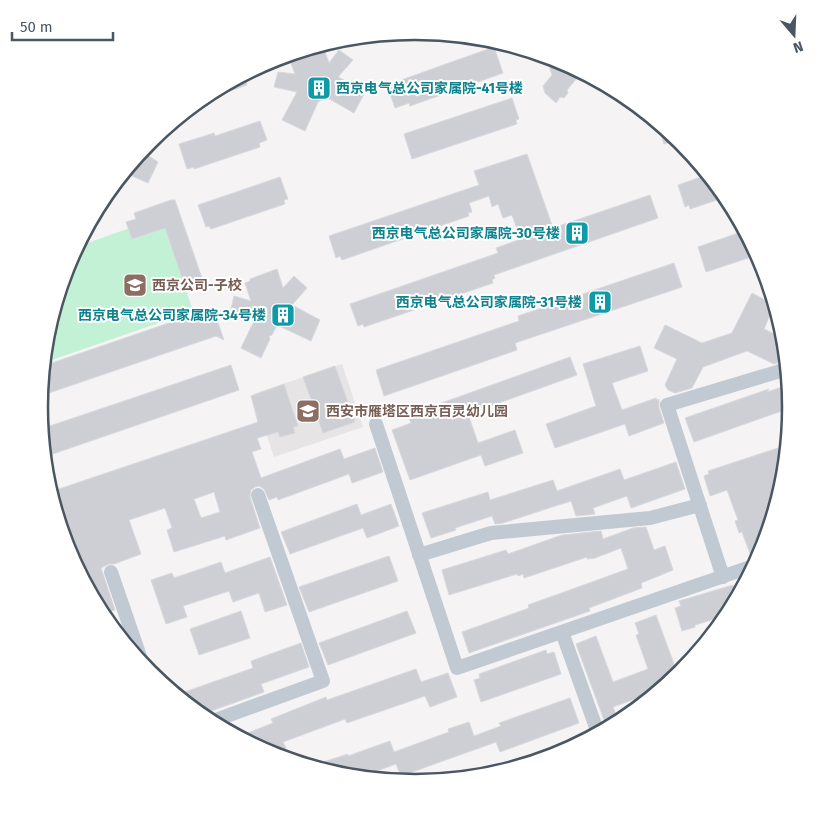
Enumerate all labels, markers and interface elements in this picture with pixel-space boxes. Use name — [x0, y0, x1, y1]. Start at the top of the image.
scale bar — [12, 10, 114, 42]
north arrow — [769, 10, 819, 60]
text: 50 m — [20, 18, 53, 36]
text: N — [791, 37, 805, 56]
building icon: 西京电气总公司家属院-41号楼 — [306, 75, 332, 101]
place label: 西京电气总公司家属院-41号楼 — [336, 80, 523, 97]
building icon: 西京电气总公司家属院-30号楼 — [564, 220, 590, 246]
place label: 西京电气总公司家属院-30号楼 — [372, 225, 560, 242]
school or university icon: 西京公司-子校 — [122, 272, 148, 298]
place label: 西京公司-子校 — [152, 277, 242, 294]
building icon: 西京电气总公司家属院-31号楼 — [587, 289, 613, 315]
place label: 西京电气总公司家属院-31号楼 — [396, 294, 582, 311]
building icon: 西京电气总公司家属院-34号楼 — [270, 302, 296, 328]
place label: 西京电气总公司家属院-34号楼 — [78, 307, 266, 324]
school or university icon: 西安市雁塔区西京百灵幼儿园 — [295, 398, 321, 424]
place label: 西安市雁塔区西京百灵幼儿园 — [326, 403, 508, 420]

